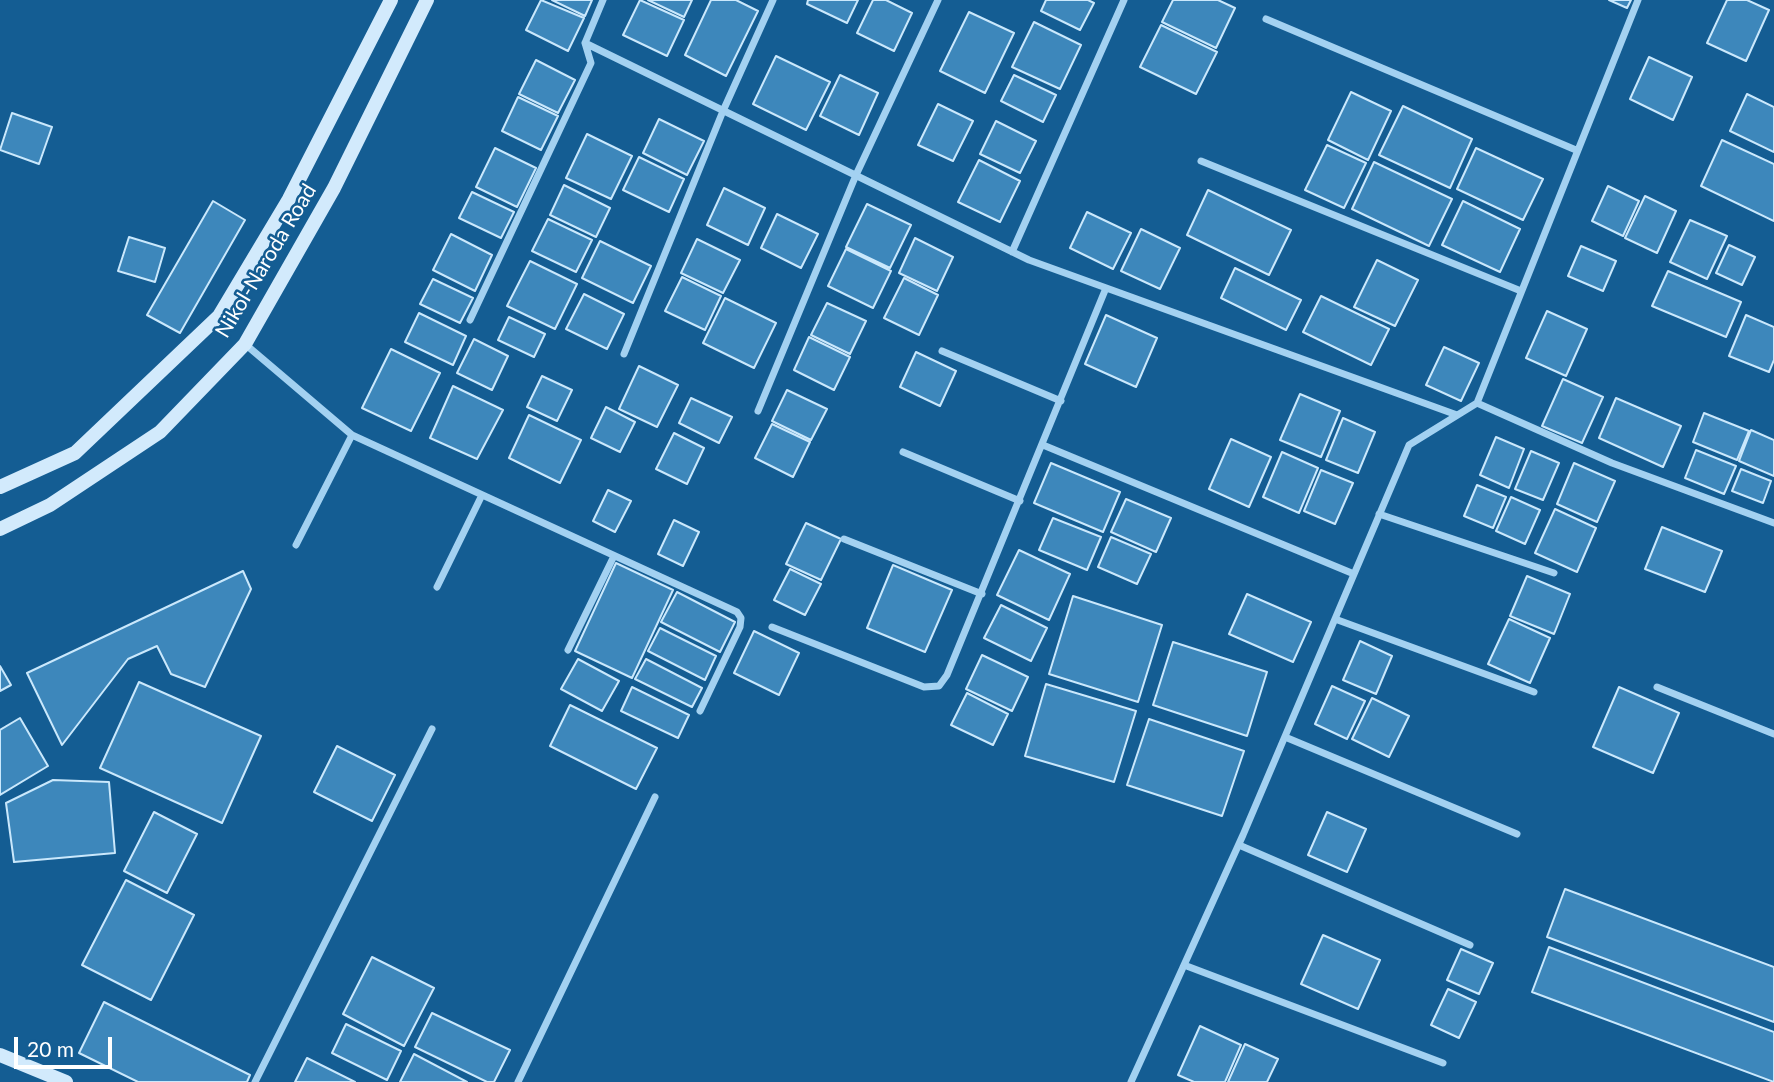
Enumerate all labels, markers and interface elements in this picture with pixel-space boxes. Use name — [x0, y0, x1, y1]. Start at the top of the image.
street label: Nikol-Naroda Road — [210, 179, 322, 343]
scale bar — [18, 1023, 116, 1066]
text: 20 m — [27, 1036, 74, 1061]

